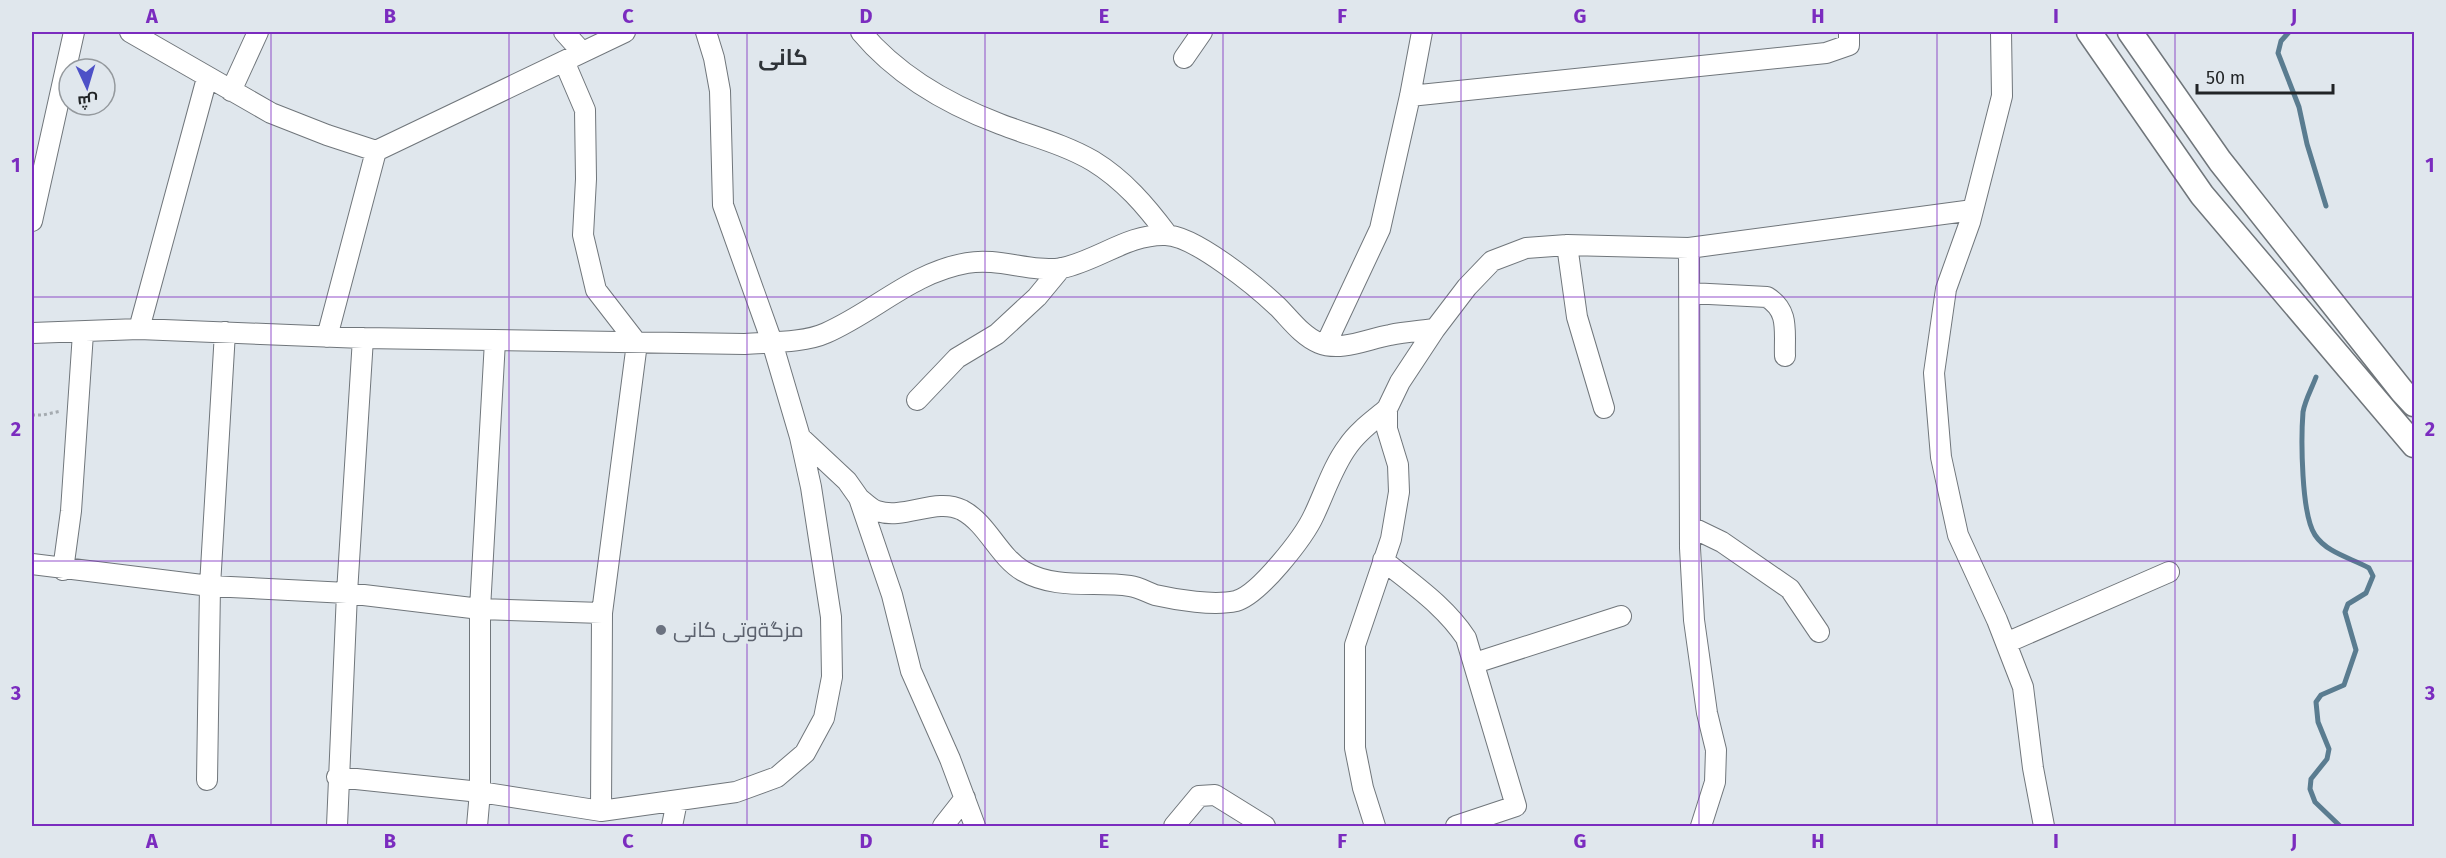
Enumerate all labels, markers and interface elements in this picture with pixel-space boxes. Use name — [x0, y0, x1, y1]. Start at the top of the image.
text: A — [145, 4, 159, 28]
text: B — [384, 4, 396, 28]
text: C — [622, 4, 634, 28]
text: D — [859, 4, 873, 28]
text: E — [1099, 4, 1109, 28]
text: F — [1337, 4, 1347, 28]
text: G — [1574, 4, 1586, 28]
text: H — [1811, 4, 1825, 28]
text: I — [2053, 4, 2059, 28]
text: J — [2290, 4, 2297, 28]
district label: کانی — [758, 44, 808, 71]
north arrow — [57, 57, 117, 117]
scale bar — [2197, 57, 2334, 95]
text: 50 m — [2206, 67, 2245, 89]
text: ش — [77, 91, 99, 112]
text: 1 — [11, 153, 21, 177]
text: 1 — [2425, 153, 2435, 177]
text: 2 — [11, 417, 21, 441]
text: 2 — [2425, 417, 2435, 441]
place label: مزگةوتی کانی — [673, 617, 804, 643]
marker: مزگةوتی کانی — [654, 623, 668, 637]
text: 3 — [10, 681, 21, 705]
text: 3 — [2424, 681, 2435, 705]
text: A — [145, 829, 159, 853]
text: B — [384, 829, 396, 853]
text: C — [622, 829, 634, 853]
text: D — [859, 829, 873, 853]
text: E — [1099, 829, 1109, 853]
text: F — [1337, 829, 1347, 853]
text: G — [1574, 829, 1586, 853]
text: H — [1811, 829, 1825, 853]
text: I — [2053, 829, 2059, 853]
text: J — [2290, 829, 2297, 853]

